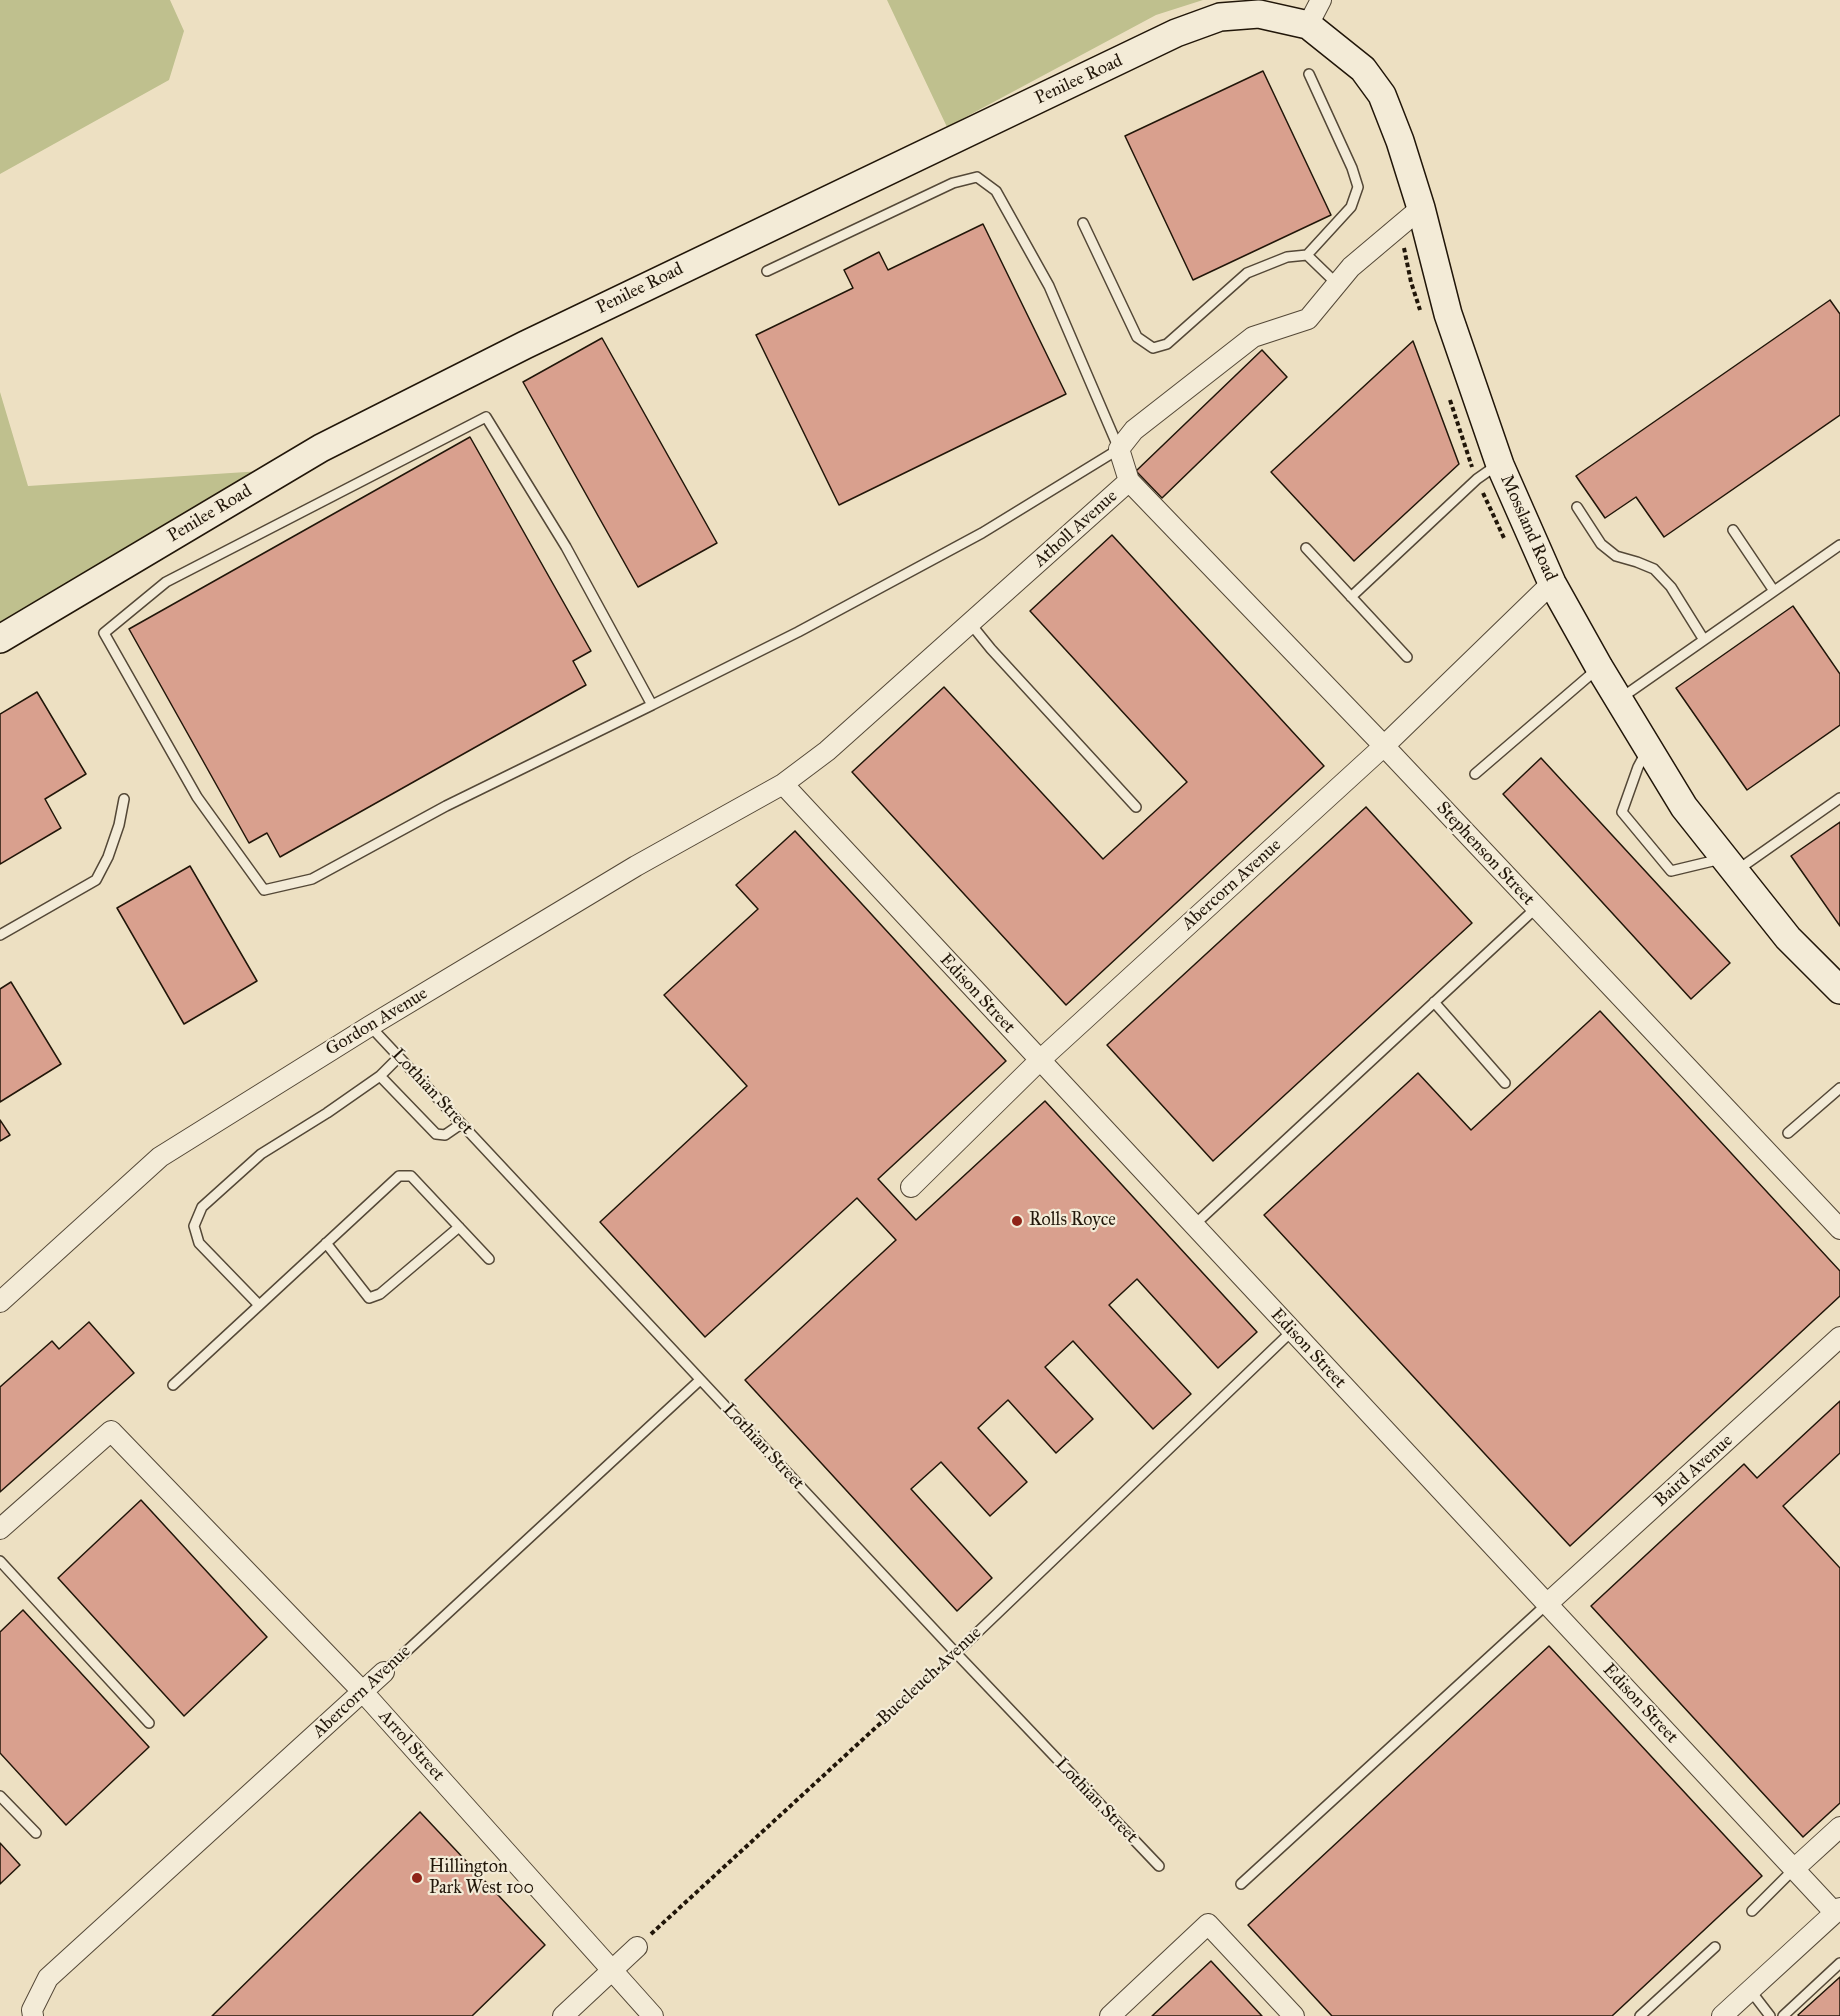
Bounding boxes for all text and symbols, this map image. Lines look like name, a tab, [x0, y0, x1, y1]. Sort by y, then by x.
street label: Penilee Road	[1032, 50, 1126, 110]
street label: Penilee Road	[593, 259, 687, 319]
street label: Mossland Road	[1495, 471, 1561, 585]
street label: Penilee Road	[164, 481, 256, 547]
street label: Atholl Avenue	[1030, 486, 1122, 572]
street label: Stephenson Street	[1431, 797, 1539, 911]
street label: Abercorn Avenue	[1178, 835, 1286, 935]
street label: Edison Street	[935, 950, 1019, 1038]
street label: Gordon Avenue	[322, 983, 432, 1061]
street label: Lothian Street	[387, 1044, 477, 1140]
place label: Rolls Royce	[1029, 1210, 1116, 1232]
marker: Rolls Royce	[1010, 1214, 1024, 1228]
street label: Edison Street	[1266, 1305, 1350, 1393]
street label: Lothian Street	[718, 1399, 808, 1495]
street label: Baird Avenue	[1650, 1430, 1738, 1512]
street label: Buccleuch Avenue	[874, 1622, 986, 1730]
street label: Abercorn Avenue	[308, 1641, 416, 1743]
street label: Edison Street	[1598, 1660, 1682, 1748]
street label: Arrol Street	[373, 1706, 449, 1786]
street label: Lothian Street	[1050, 1754, 1142, 1848]
place label: Hillington Park West 100	[429, 1857, 534, 1900]
marker: Hillington Park West 100	[410, 1871, 424, 1885]

